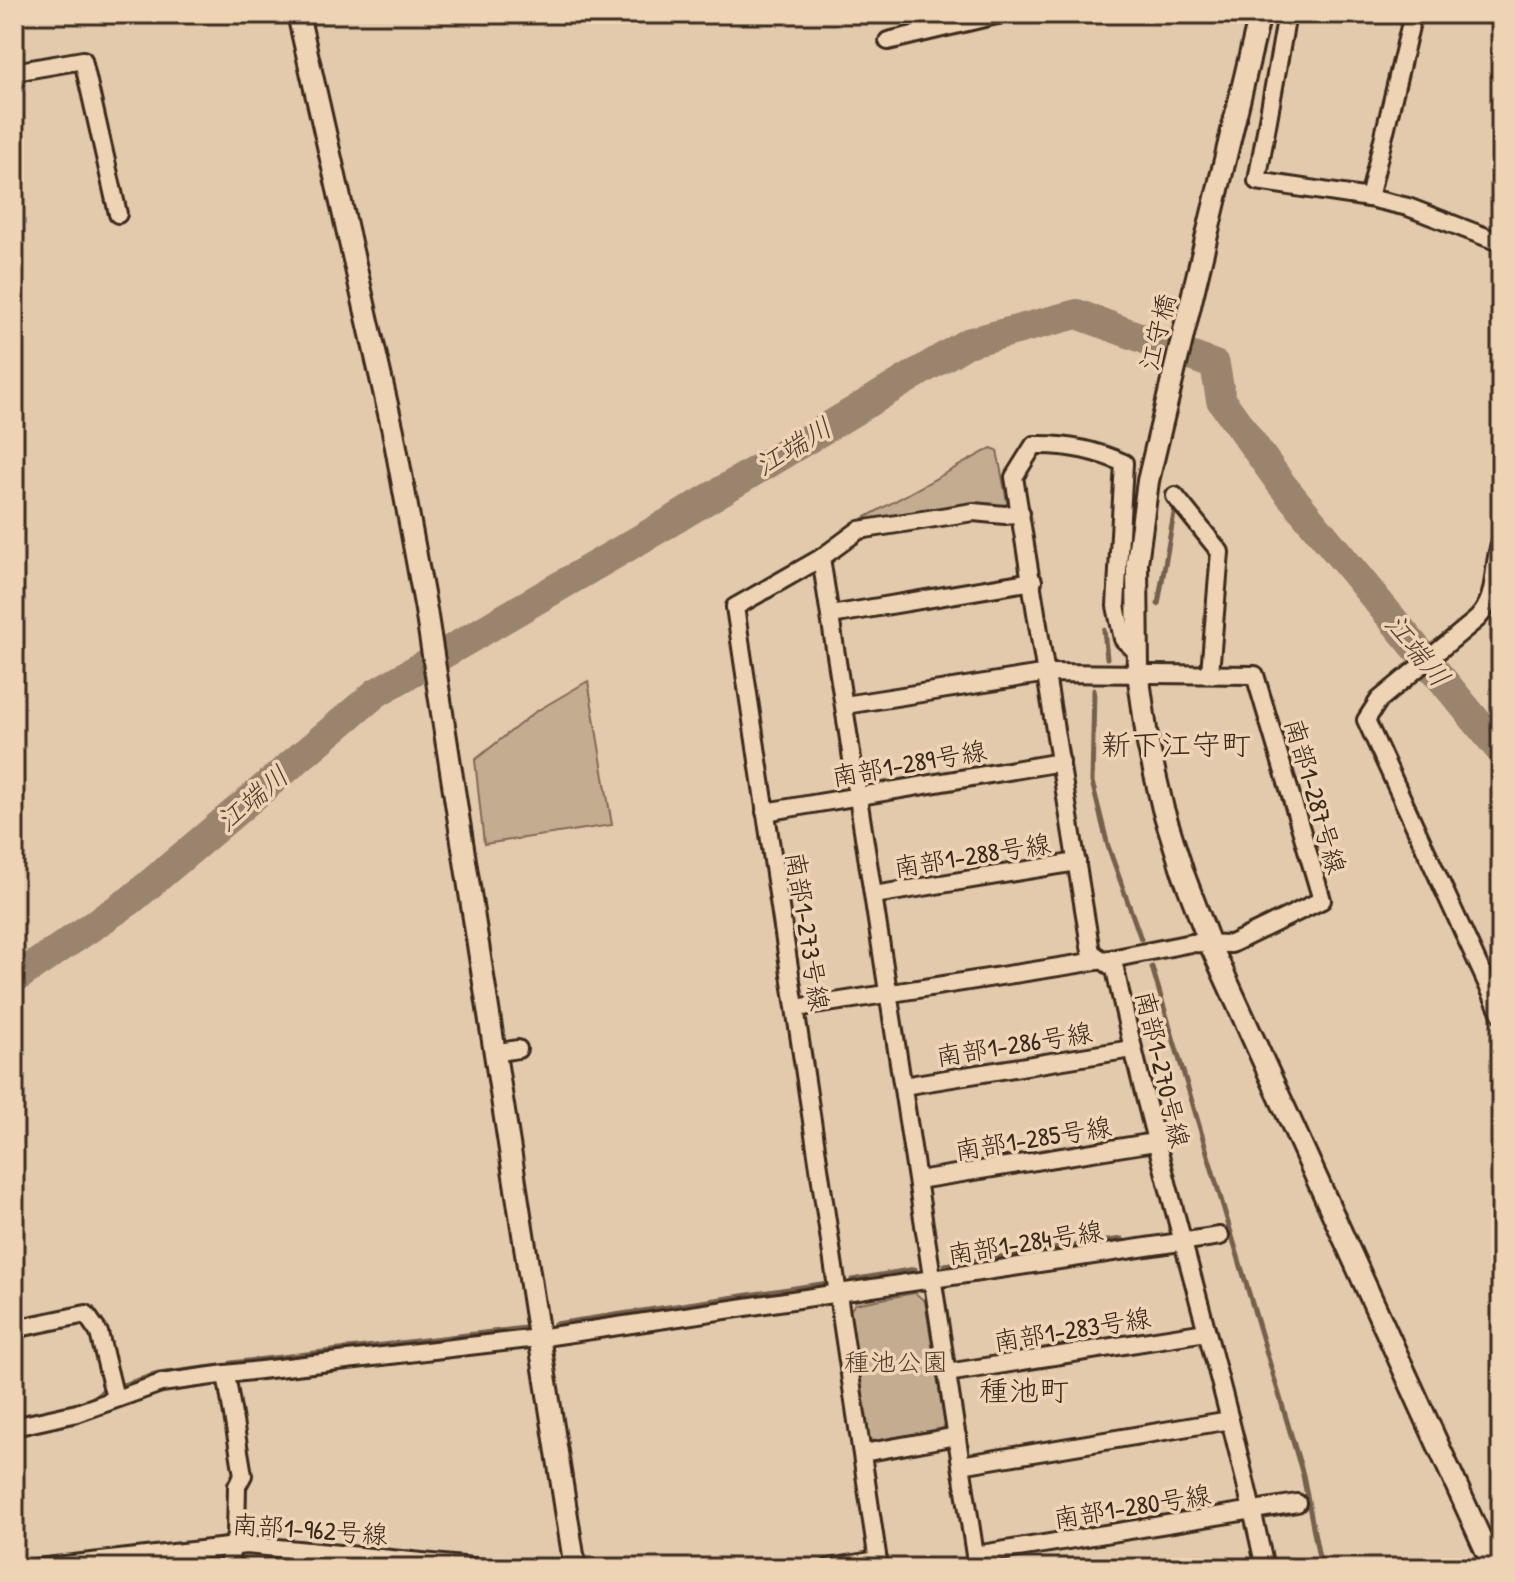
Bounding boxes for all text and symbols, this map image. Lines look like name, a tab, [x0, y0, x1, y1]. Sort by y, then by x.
street label: 江守橋	[1131, 290, 1183, 374]
water label: 江端川	[747, 408, 839, 484]
water label: 江端川	[1377, 605, 1459, 695]
street label: 南部1-287号線	[1277, 714, 1355, 878]
district label: 新下江守町	[1101, 724, 1251, 764]
street label: 南部1-289号線	[829, 732, 989, 794]
water label: 江端川	[208, 756, 296, 840]
street label: 南部1-288号線	[891, 825, 1053, 885]
street label: 南部1-273号線	[778, 849, 838, 1013]
street label: 南部1-270号線	[1128, 987, 1198, 1151]
street label: 南部1-286号線	[933, 1014, 1095, 1074]
street label: 南部1-285号線	[952, 1108, 1114, 1168]
street label: 南部1-284号線	[945, 1212, 1105, 1272]
street label: 南部1-283号線	[991, 1299, 1153, 1359]
park label: 種池公園	[844, 1344, 948, 1379]
district label: 種池町	[979, 1370, 1069, 1410]
street label: 南部1-280号線	[1051, 1476, 1213, 1536]
street label: 南部1-962号線	[231, 1506, 389, 1552]

